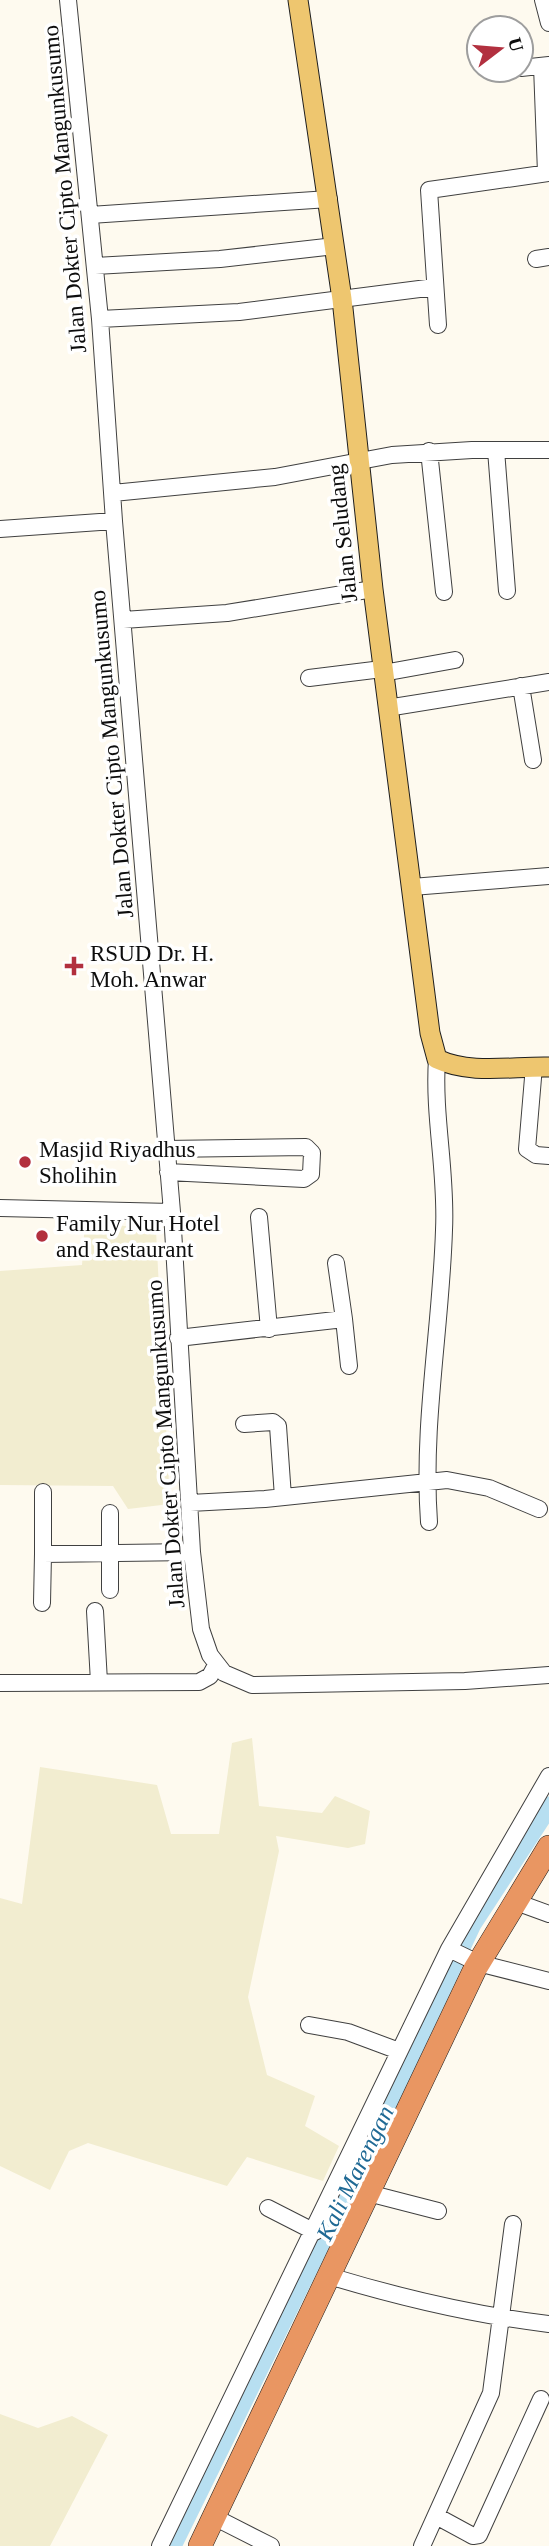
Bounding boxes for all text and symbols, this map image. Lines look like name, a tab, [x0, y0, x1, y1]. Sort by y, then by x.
north arrow	[465, 14, 535, 84]
street label: Jalan Dokter Cipto Mangunkusumo	[38, 24, 91, 354]
text: U	[504, 35, 528, 54]
street label: Jalan Seludang	[323, 462, 362, 603]
street label: Jalan Dokter Cipto Mangunkusumo	[85, 589, 138, 919]
place label: RSUD Dr. H. Moh. Anwar	[90, 941, 214, 992]
marker: RSUD Dr. H. Moh. Anwar	[64, 956, 84, 976]
place label: Masjid Riyadhus Sholihin	[39, 1137, 196, 1188]
marker: Masjid Riyadhus Sholihin	[17, 1154, 33, 1170]
place label: Family Nur Hotel and Restaurant	[56, 1211, 220, 1262]
marker: Family Nur Hotel and Restaurant	[34, 1228, 50, 1244]
street label: Jalan Dokter Cipto Mangunkusumo	[142, 1279, 189, 1609]
water label: Kali Marengan	[311, 2101, 399, 2245]

